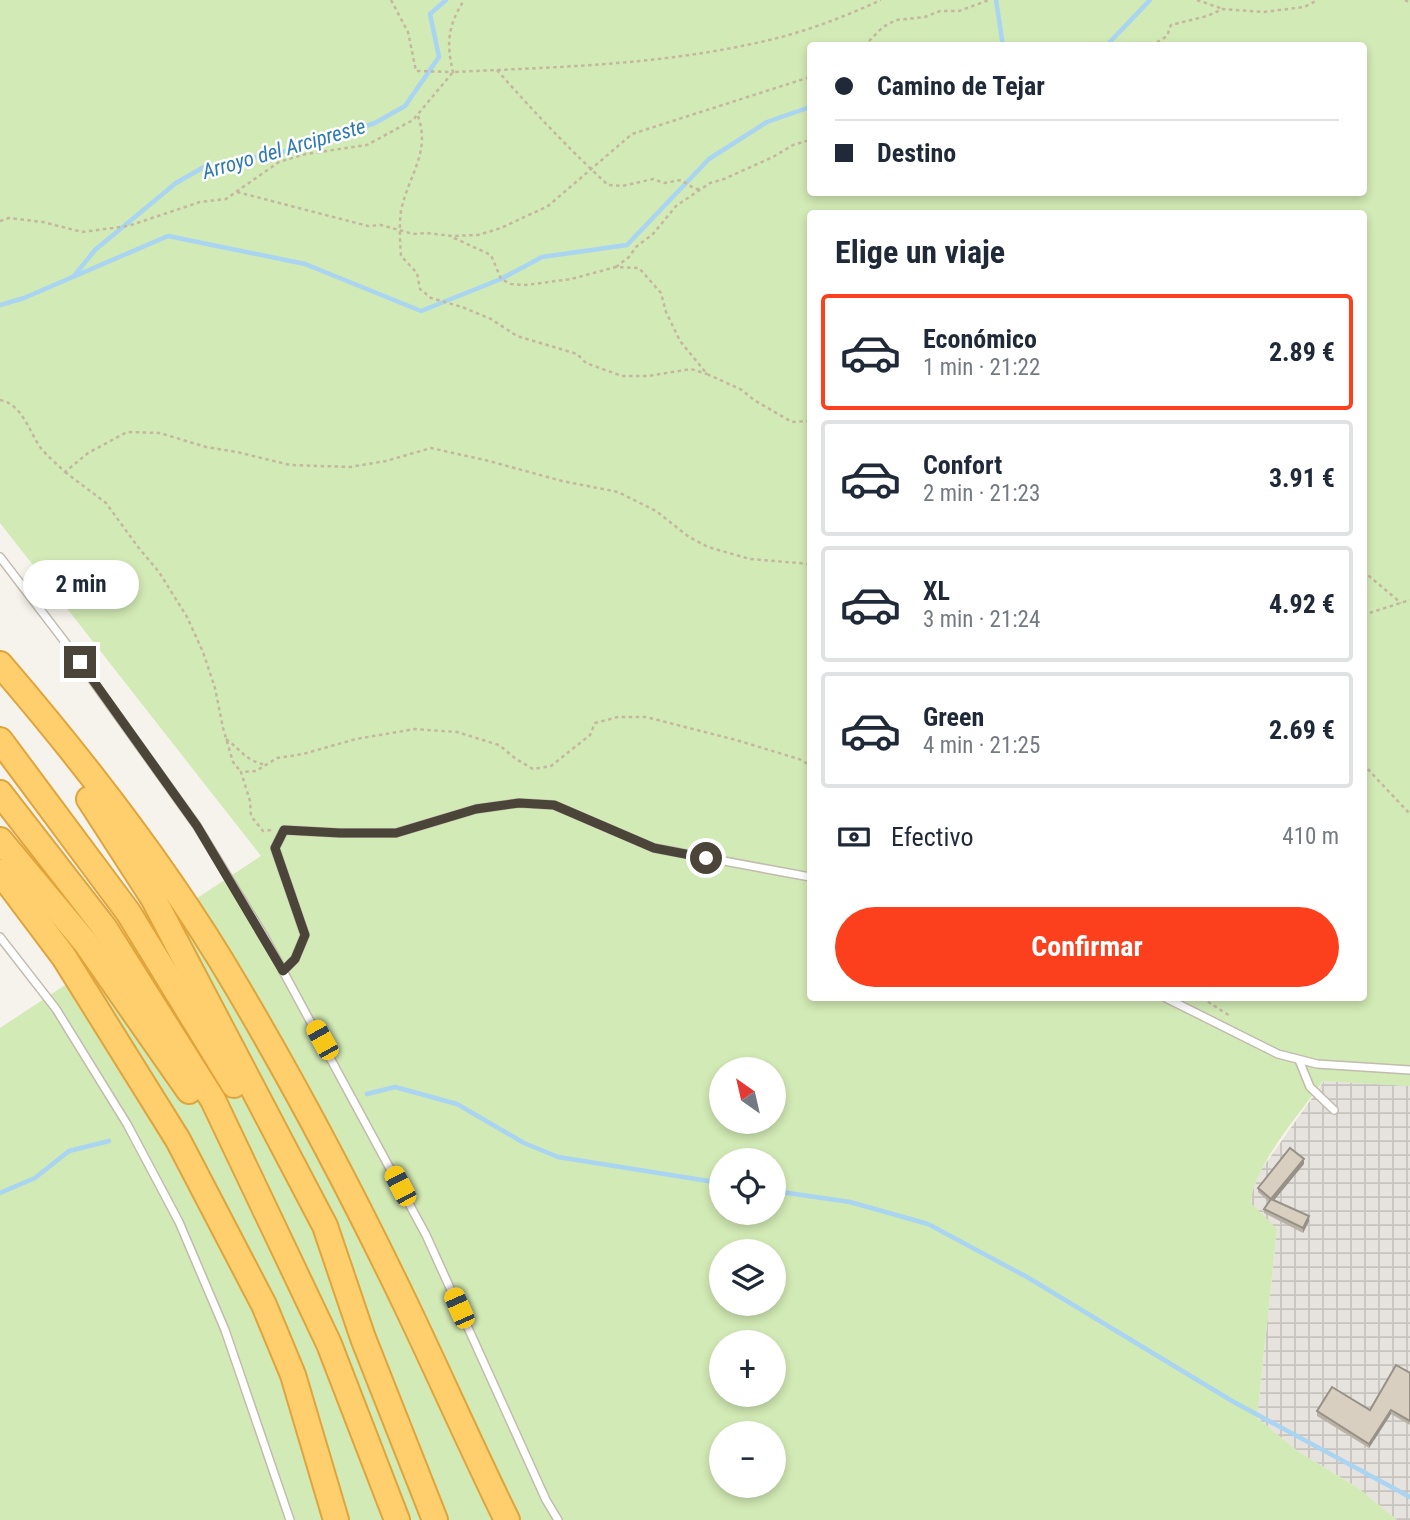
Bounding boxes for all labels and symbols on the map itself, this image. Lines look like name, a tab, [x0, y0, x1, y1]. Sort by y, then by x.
water label: Arroyo del Arcipreste	[199, 114, 368, 184]
callout: 2 min	[22, 560, 138, 610]
route end	[64, 646, 96, 678]
route start	[690, 842, 722, 874]
car	[303, 1017, 342, 1063]
north arrow	[709, 1057, 786, 1134]
car	[381, 1163, 420, 1209]
car	[441, 1285, 478, 1331]

